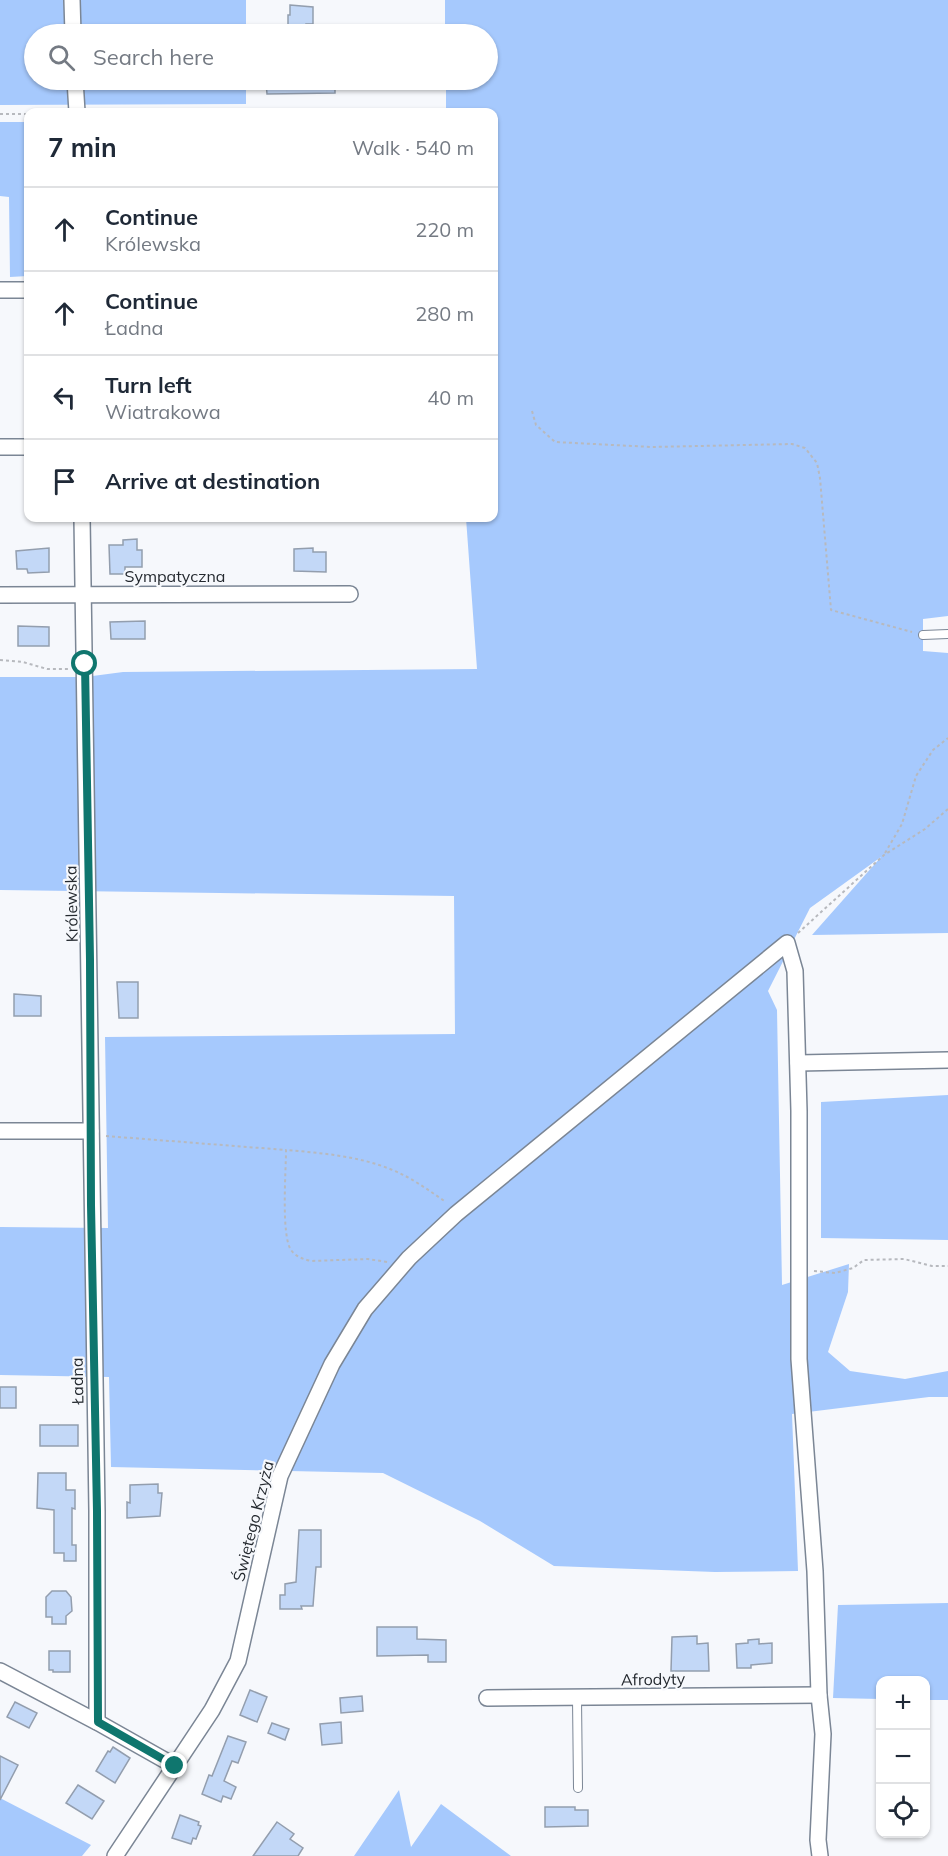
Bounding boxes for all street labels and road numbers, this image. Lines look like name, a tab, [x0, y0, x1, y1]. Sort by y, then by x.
street label: Sympatyczna	[125, 566, 225, 586]
street label: Królewska	[60, 865, 82, 943]
street label: Ładna	[67, 1357, 87, 1406]
street label: Świętego Krzyża	[228, 1458, 278, 1584]
street label: Afrodyty	[621, 1668, 686, 1690]

